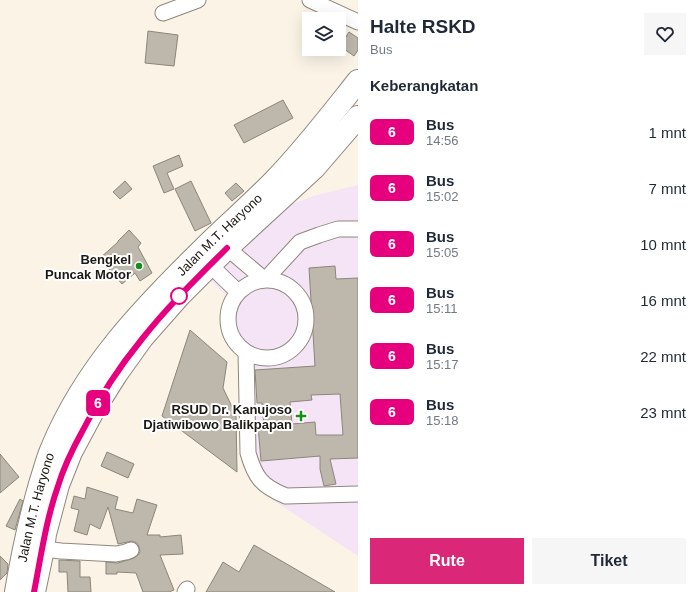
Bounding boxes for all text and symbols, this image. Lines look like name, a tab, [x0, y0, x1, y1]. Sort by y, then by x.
map controls	[302, 12, 346, 56]
button: layers	[302, 12, 346, 56]
button: heart	[644, 13, 686, 55]
text: Halte RSKD	[370, 16, 476, 37]
text: Bus	[370, 42, 392, 57]
text: Keberangkatan	[370, 77, 478, 94]
text: Bus	[426, 116, 454, 133]
text: 6	[388, 124, 396, 140]
text: 1 mnt	[648, 124, 686, 141]
text: 14:56	[426, 133, 459, 148]
text: Bus	[426, 172, 454, 189]
text: 6	[388, 180, 396, 196]
text: 7 mnt	[648, 180, 686, 197]
text: 15:02	[426, 189, 459, 204]
street label: Jalan M.T. Haryono	[173, 190, 265, 279]
text: Bus	[426, 228, 454, 245]
text: 6	[388, 236, 396, 252]
text: 10 mnt	[640, 236, 686, 253]
text: 15:05	[426, 245, 459, 260]
place label: Bengkel Puncak Motor	[45, 252, 131, 282]
marker: Bengkel Puncak Motor	[134, 261, 144, 271]
text: Bus	[426, 284, 454, 301]
unlabelled marker	[170, 287, 188, 305]
text: 6	[388, 292, 396, 308]
text: 16 mnt	[640, 292, 686, 309]
text: 15:11	[426, 301, 458, 316]
text: Bus	[426, 340, 454, 357]
text: 6	[388, 348, 396, 364]
text: 22 mnt	[640, 348, 686, 365]
text: 15:17	[426, 357, 459, 372]
line badge: 6	[85, 390, 111, 416]
text: 6	[94, 395, 102, 411]
text: Bus	[426, 396, 454, 413]
place label: RSUD Dr. Kanujoso Djatiwibowo Balikpapan	[143, 402, 292, 432]
text: 6	[388, 404, 396, 420]
text: 23 mnt	[640, 404, 686, 421]
marker: RSUD Dr. Kanujoso Djatiwibowo Balikpapan	[295, 410, 307, 422]
text: 15:18	[426, 413, 459, 428]
street label: Jalan M.T. Haryono	[14, 450, 57, 563]
button: Rute	[370, 538, 524, 584]
button: Tiket	[532, 538, 686, 584]

